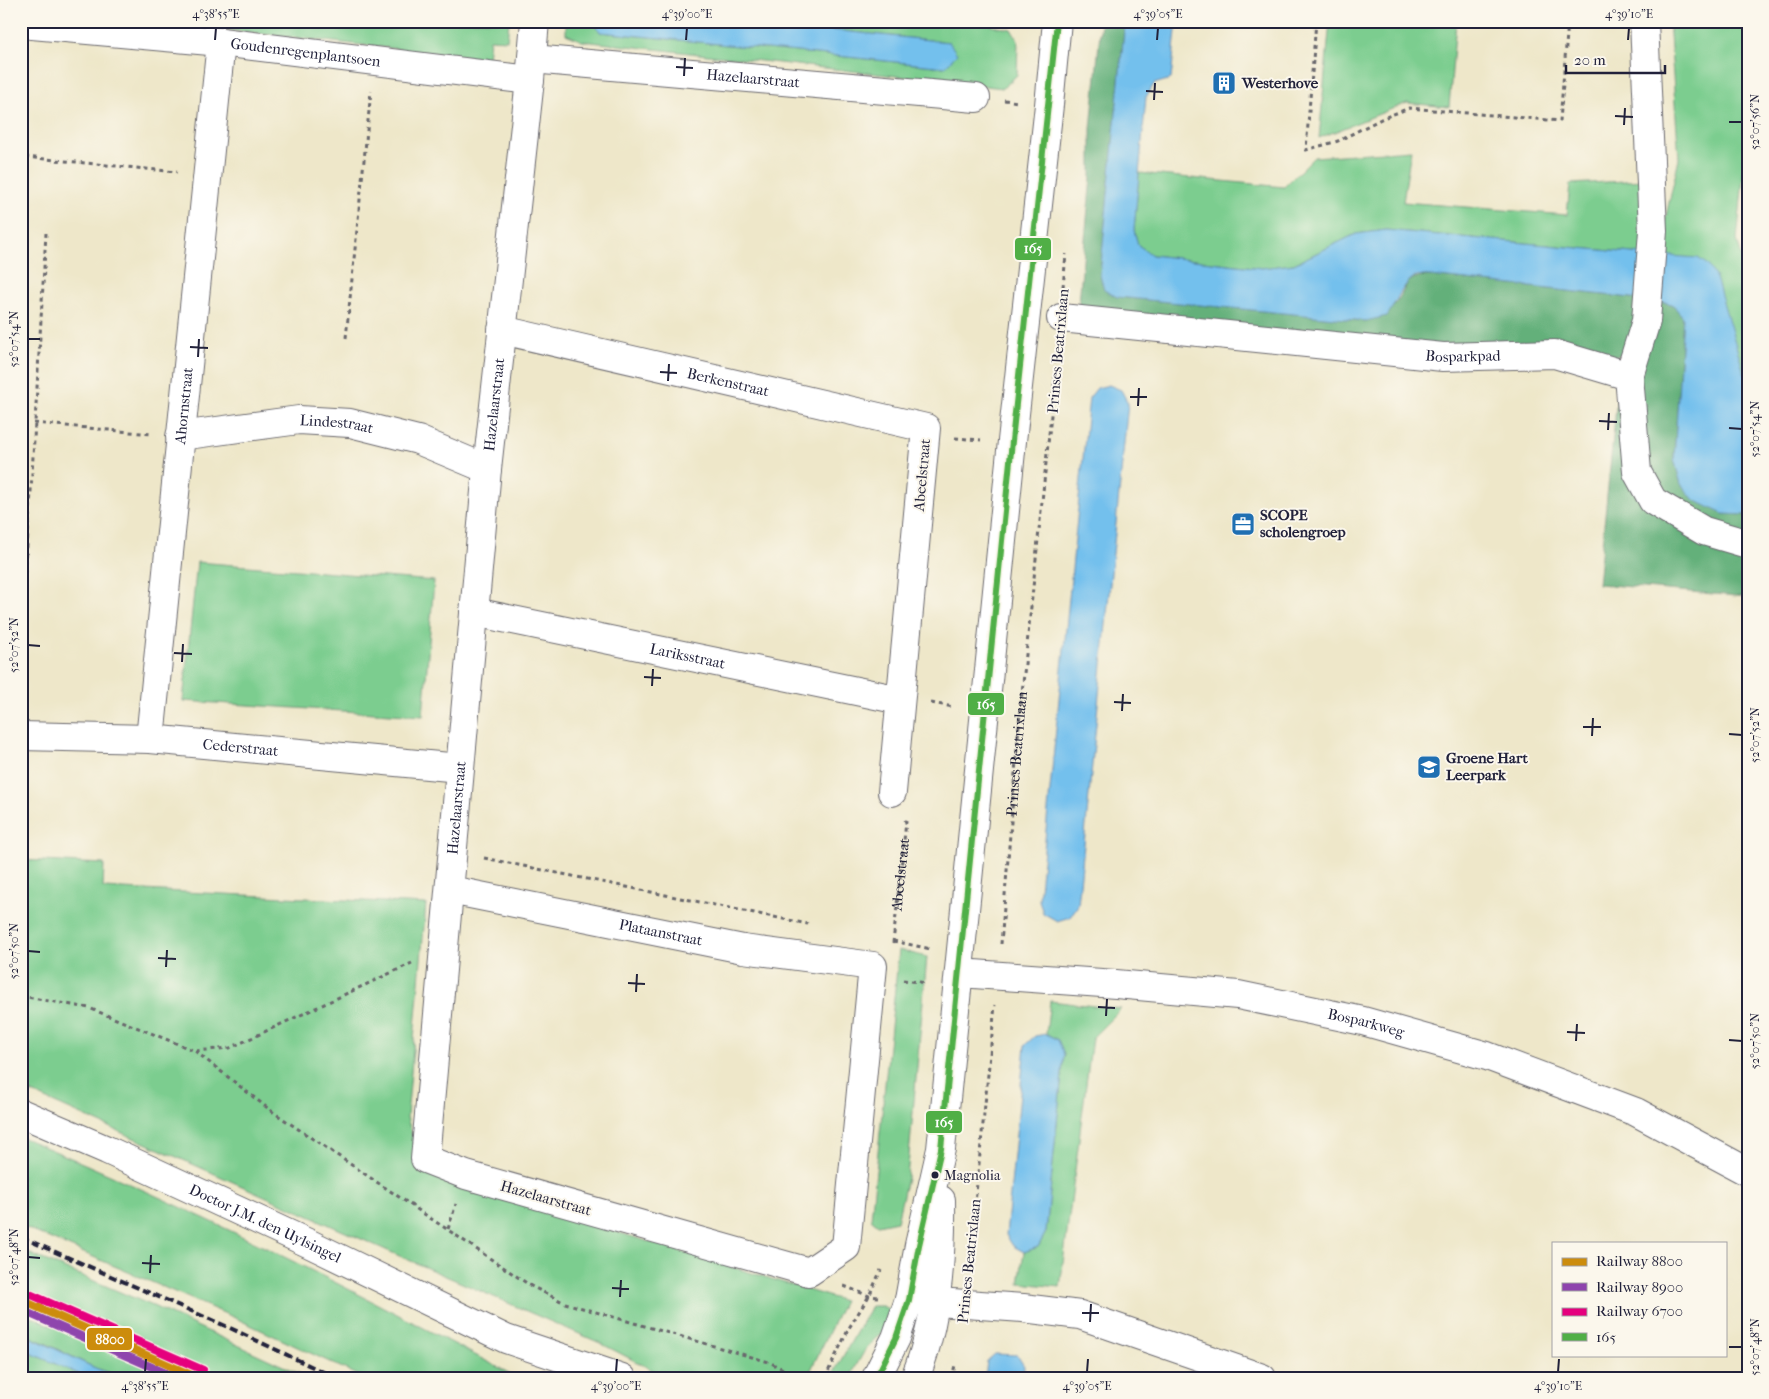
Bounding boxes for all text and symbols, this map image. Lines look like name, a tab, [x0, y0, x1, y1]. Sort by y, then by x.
text: 4°38'55"E	[192, 7, 240, 21]
text: 4°39'00"E	[662, 7, 712, 21]
text: 4°39'05"E	[1133, 7, 1183, 21]
text: 4°39'10"E	[1605, 7, 1653, 21]
street label: Goudenregenplantsoen	[229, 34, 382, 71]
scale bar	[1566, 42, 1665, 74]
text: 20 m	[1574, 51, 1606, 69]
street label: Hazelaarstraat	[706, 65, 801, 92]
building icon: Westerhove	[1211, 70, 1237, 96]
place label: Westerhove	[1241, 74, 1319, 92]
text: 52°07'56"N	[1748, 94, 1762, 150]
line badge: 165	[1014, 237, 1052, 261]
text: 165	[1024, 240, 1042, 257]
street label: Prinses Beatrixlaan	[1044, 288, 1072, 414]
text: 52°07'54"N	[7, 311, 21, 367]
street label: Bosparkpad	[1425, 346, 1502, 366]
street label: Hazelaarstraat	[480, 356, 508, 452]
street label: Berkenstraat	[685, 364, 771, 401]
street label: Ahornstraat	[171, 366, 197, 446]
text: 52°07'54"N	[1748, 401, 1762, 457]
street label: Lindestraat	[299, 411, 376, 438]
street label: Abeelstraat	[910, 437, 934, 513]
place label: SCOPE scholengroep	[1260, 506, 1346, 541]
office icon: SCOPE scholengroep	[1230, 511, 1256, 537]
text: 52°07'52"N	[7, 617, 21, 673]
street label: Lariksstraat	[648, 640, 727, 673]
street label: Prinses Beatrixlaan	[1003, 690, 1031, 817]
line badge: 165	[967, 692, 1005, 716]
text: 165	[977, 696, 995, 713]
text: 52°07'52"N	[1748, 707, 1762, 763]
street label: Cederstraat	[202, 735, 280, 760]
place label: Groene Hart Leerpark	[1446, 749, 1528, 784]
school or university icon: Groene Hart Leerpark	[1416, 754, 1442, 780]
street label: Hazelaarstraat	[443, 760, 470, 855]
street label: Abeelstraat	[887, 836, 913, 913]
street label: Plataanstraat	[618, 915, 705, 950]
text: 52°07'50"N	[7, 923, 21, 979]
street label: Bosparkweg	[1326, 1005, 1407, 1042]
text: 52°07'50"N	[1748, 1013, 1762, 1069]
line badge: 165	[925, 1110, 963, 1134]
text: 165	[935, 1114, 953, 1131]
place label: Magnolia	[944, 1167, 1001, 1184]
marker: Magnolia	[930, 1170, 940, 1180]
street label: Hazelaarstraat	[498, 1176, 594, 1220]
street label: Doctor J.M. den Uylsingel	[186, 1180, 344, 1267]
street label: Prinses Beatrixlaan	[954, 1198, 985, 1324]
text: 52°07'48"N	[7, 1228, 21, 1286]
legend	[1552, 1242, 1726, 1356]
text: Railway 8800	[1596, 1252, 1683, 1270]
text: Railway 8900	[1596, 1278, 1683, 1296]
text: Railway 6700	[1596, 1302, 1683, 1320]
text: 52°07'48"N	[1748, 1318, 1762, 1376]
line badge: 8800	[86, 1327, 133, 1351]
text: 165	[1596, 1328, 1616, 1346]
text: 8800	[95, 1331, 125, 1348]
text: 4°38'55"E	[121, 1379, 169, 1393]
text: 4°39'00"E	[591, 1379, 641, 1393]
text: 4°39'05"E	[1062, 1379, 1112, 1393]
text: 4°39'10"E	[1534, 1379, 1582, 1393]

